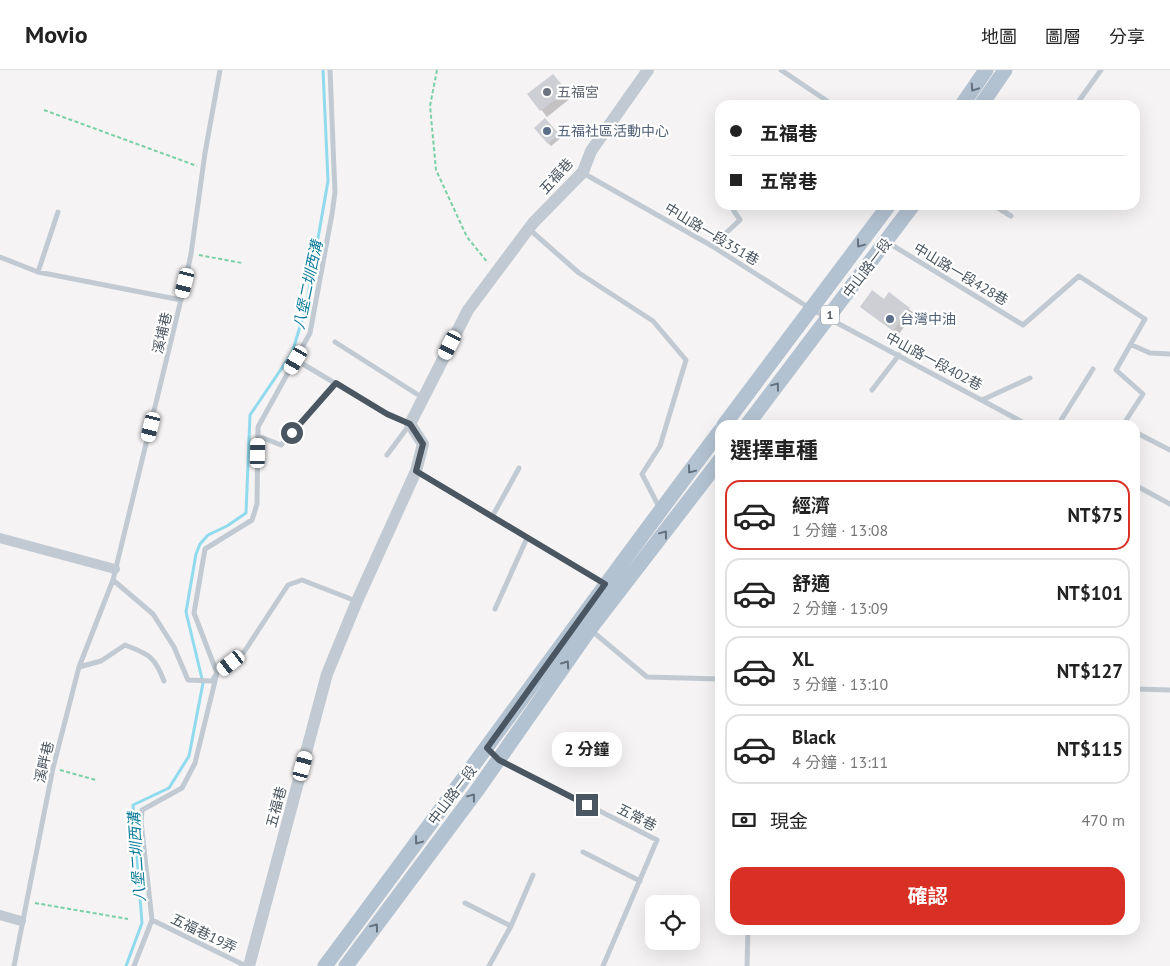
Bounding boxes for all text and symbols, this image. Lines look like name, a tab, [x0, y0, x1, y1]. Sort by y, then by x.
text: Movio	[25, 19, 88, 50]
text: 地圖	[981, 25, 1017, 48]
text: 圖層	[1045, 25, 1081, 48]
text: 分享	[1109, 25, 1145, 48]
one-way arrow	[971, 82, 980, 91]
place label: 五福宮	[557, 83, 599, 101]
marker: 五福宮	[541, 86, 553, 98]
text: 五福巷	[760, 121, 817, 145]
place label: 五福社區活動中心	[557, 122, 669, 140]
marker: 五福社區活動中心	[541, 125, 553, 137]
street label: 五福巷	[535, 154, 577, 198]
text: 五常巷	[760, 169, 817, 193]
street label: 中山路一段351巷	[662, 199, 762, 269]
street label: 中山路一段	[839, 235, 895, 301]
water label: 八堡二圳西溝	[289, 237, 327, 331]
one-way arrow	[857, 238, 866, 248]
street label: 中山路一段428巷	[911, 239, 1011, 309]
car	[174, 267, 195, 299]
road number: 1	[821, 306, 839, 324]
place label: 台灣中油	[900, 310, 956, 328]
street label: 溪埔巷	[149, 311, 175, 355]
marker: 台灣中油	[884, 313, 896, 325]
car	[436, 328, 463, 362]
street label: 中山路一段402巷	[883, 328, 985, 394]
car	[282, 343, 309, 377]
one-way arrow	[771, 383, 779, 392]
car	[140, 411, 161, 443]
route start	[281, 422, 303, 444]
text: 選擇車種	[730, 436, 818, 464]
car	[250, 438, 265, 468]
one-way arrow	[688, 464, 696, 473]
icon: car	[732, 493, 777, 538]
text: 經濟	[792, 493, 830, 517]
text: NT$75	[1067, 503, 1123, 527]
text: 1 分鐘 · 13:08	[792, 520, 888, 540]
one-way arrow	[658, 531, 666, 540]
icon: car	[732, 571, 777, 616]
text: 舒適	[792, 571, 830, 595]
text: NT$101	[1057, 581, 1123, 605]
text: 2 分鐘 · 13:09	[792, 598, 888, 618]
text: XL	[792, 647, 814, 671]
car	[214, 648, 247, 678]
icon: car	[732, 649, 777, 694]
text: NT$127	[1057, 659, 1123, 683]
one-way arrow	[560, 660, 569, 670]
text: 3 分鐘 · 13:10	[792, 674, 888, 694]
text: Black	[792, 725, 836, 749]
icon: car	[732, 727, 777, 772]
callout: 2 分鐘	[552, 732, 622, 768]
text: NT$115	[1057, 737, 1123, 761]
text: 2 分鐘	[564, 739, 610, 759]
street label: 溪畔巷	[31, 740, 57, 784]
car	[291, 750, 314, 782]
text: 4 分鐘 · 13:11	[792, 752, 888, 772]
street label: 中山路一段	[424, 762, 480, 828]
street label: 五福巷	[262, 784, 290, 830]
one-way arrow	[467, 794, 475, 803]
route end	[576, 794, 598, 816]
street label: 五常巷	[614, 799, 660, 835]
icon: cash	[730, 806, 758, 834]
water label: 八堡二圳西溝	[124, 809, 149, 903]
text: 現金	[770, 809, 808, 833]
text: 470 m	[1082, 810, 1125, 830]
one-way arrow	[416, 835, 424, 844]
button: 確認	[730, 867, 1125, 925]
map controls	[645, 895, 700, 950]
button: locate	[645, 895, 700, 950]
street label: 五福巷19弄	[168, 909, 240, 957]
one-way arrow	[370, 924, 378, 933]

